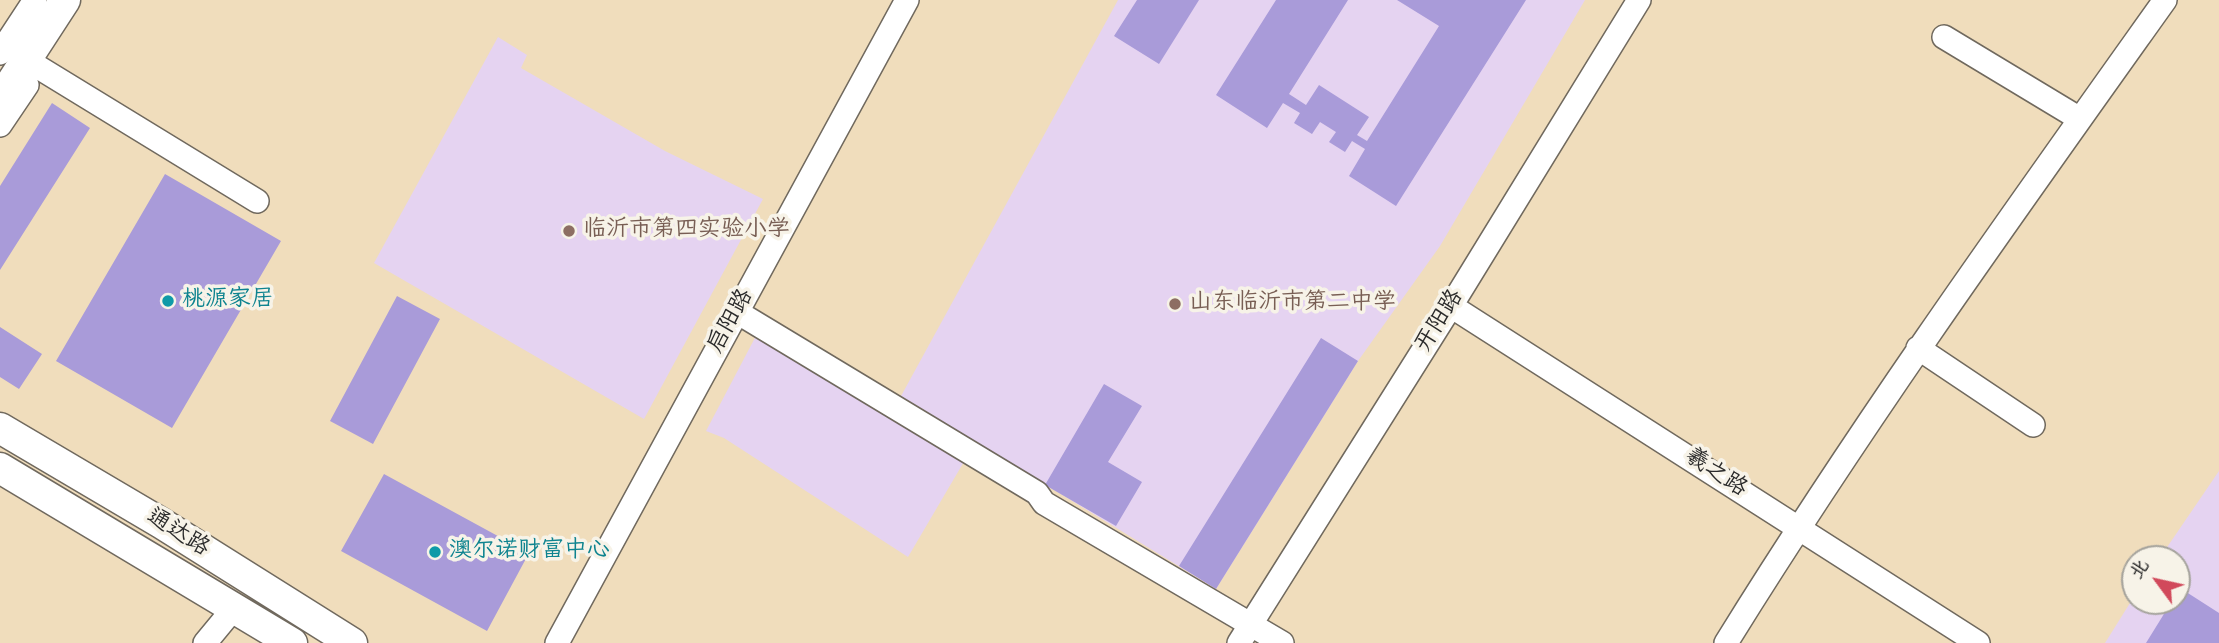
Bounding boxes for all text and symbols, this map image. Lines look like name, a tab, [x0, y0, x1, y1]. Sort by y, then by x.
place label: 临沂市第四实验小学	[583, 217, 790, 245]
marker: 临沂市第四实验小学	[561, 223, 577, 239]
street label: 启阳路	[703, 285, 761, 359]
street label: 开阳路	[1411, 285, 1471, 359]
place label: 桃源家居	[182, 287, 274, 315]
place label: 山东临沂市第二中学	[1189, 290, 1396, 318]
marker: 桃源家居	[160, 293, 176, 309]
marker: 山东临沂市第二中学	[1167, 296, 1183, 312]
street label: 羲之路	[1679, 444, 1751, 504]
street label: 通达路	[140, 504, 214, 564]
place label: 澳尔诺财富中心	[449, 538, 610, 566]
marker: 澳尔诺财富中心	[427, 544, 443, 560]
north arrow	[2121, 545, 2191, 615]
text: 北	[2122, 554, 2158, 586]

